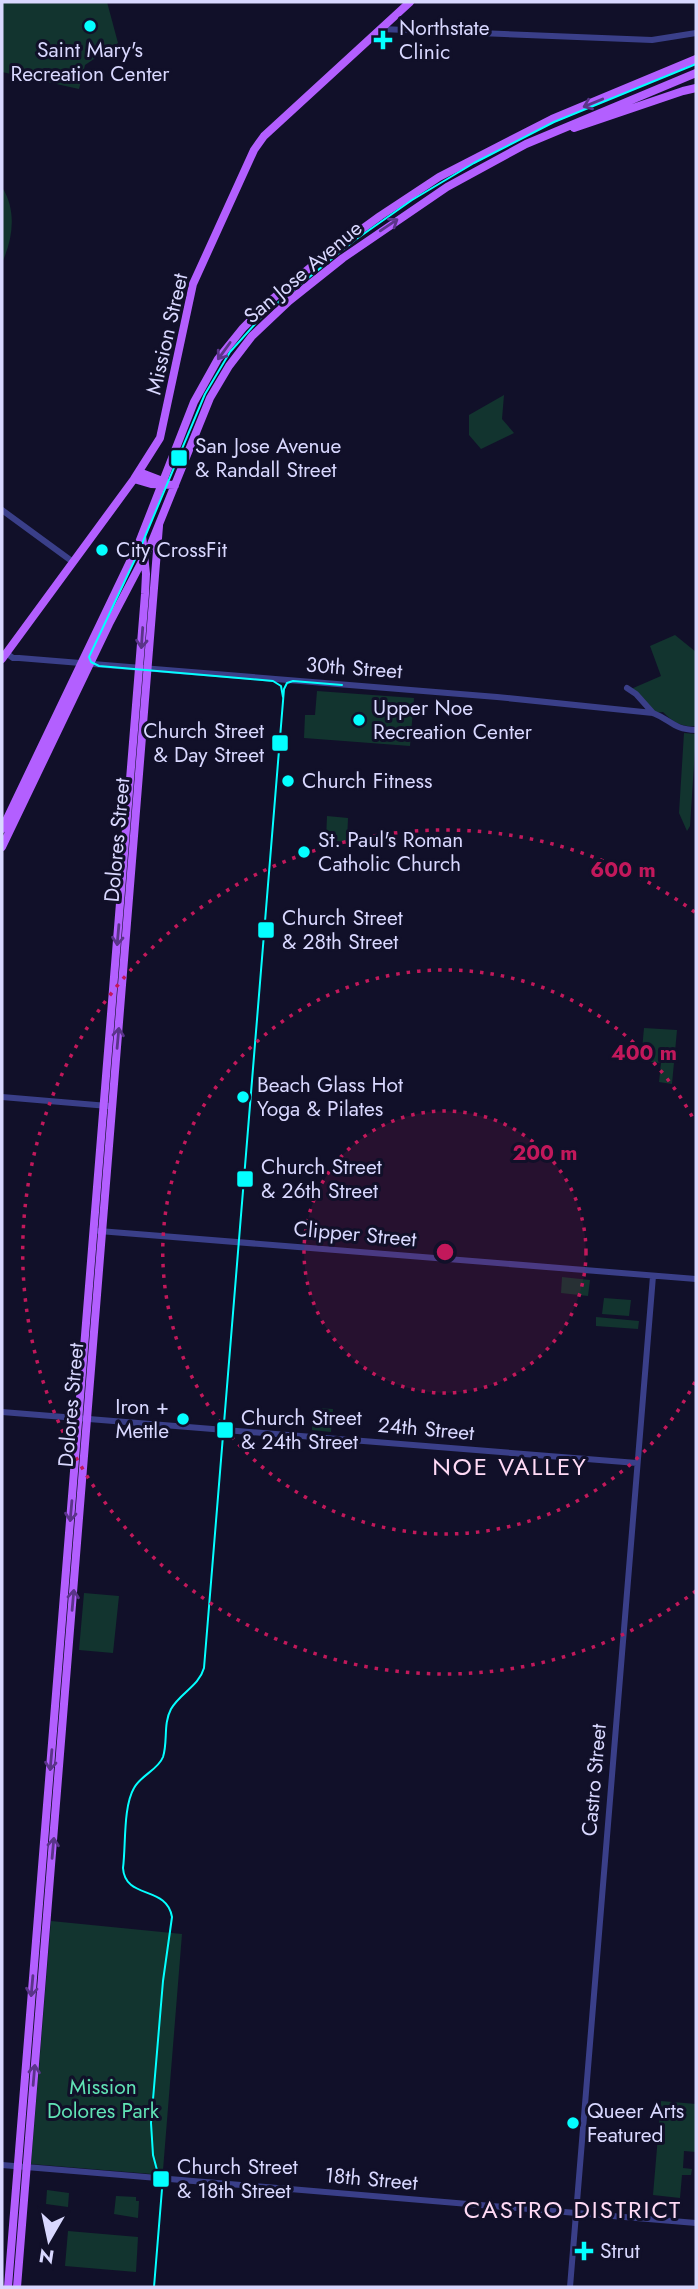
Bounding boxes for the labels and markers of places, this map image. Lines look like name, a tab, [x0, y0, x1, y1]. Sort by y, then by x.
place label: Northstate Clinic	[399, 13, 490, 67]
marker: Saint Mary's Recreation Center	[82, 18, 98, 34]
marker: Northstate Clinic	[373, 30, 393, 50]
place label: Saint Mary's Recreation Center	[11, 35, 170, 89]
place label: San Jose Avenue & Randall Street	[195, 431, 342, 485]
marker: San Jose Avenue & Randall Street	[169, 448, 189, 468]
place label: City CrossFit	[116, 535, 227, 565]
marker: City CrossFit	[94, 542, 110, 558]
place label: Upper Noe Recreation Center	[373, 693, 533, 747]
marker: Upper Noe Recreation Center	[351, 712, 367, 728]
place label: Church Street & Day Street	[143, 716, 264, 770]
marker: Church Street & Day Street	[270, 733, 290, 753]
place label: Church Fitness	[302, 766, 432, 796]
marker: Church Fitness	[280, 773, 296, 789]
place label: St. Paul's Roman Catholic Church	[318, 825, 463, 879]
marker: St. Paul's Roman Catholic Church	[296, 844, 312, 860]
place label: Church Street & 28th Street	[282, 903, 403, 957]
marker: Church Street & 28th Street	[256, 920, 276, 940]
place label: Beach Glass Hot Yoga & Pilates	[257, 1070, 403, 1124]
marker: Beach Glass Hot Yoga & Pilates	[235, 1089, 251, 1105]
place label: Church Street & 26th Street	[261, 1152, 382, 1206]
marker: Church Street & 26th Street	[235, 1169, 255, 1189]
centre of rings	[433, 1240, 457, 1264]
place label: Iron + Mettle	[115, 1392, 169, 1446]
place label: Church Street & 24th Street	[241, 1403, 362, 1457]
marker: Iron + Mettle	[175, 1411, 191, 1427]
marker: Church Street & 24th Street	[215, 1420, 235, 1440]
place label: Queer Arts Featured	[587, 2096, 684, 2150]
marker: Queer Arts Featured	[565, 2115, 581, 2131]
place label: Church Street & 18th Street	[177, 2152, 298, 2206]
marker: Church Street & 18th Street	[151, 2169, 171, 2189]
place label: Strut	[600, 2236, 640, 2266]
marker: Strut	[574, 2241, 594, 2261]

